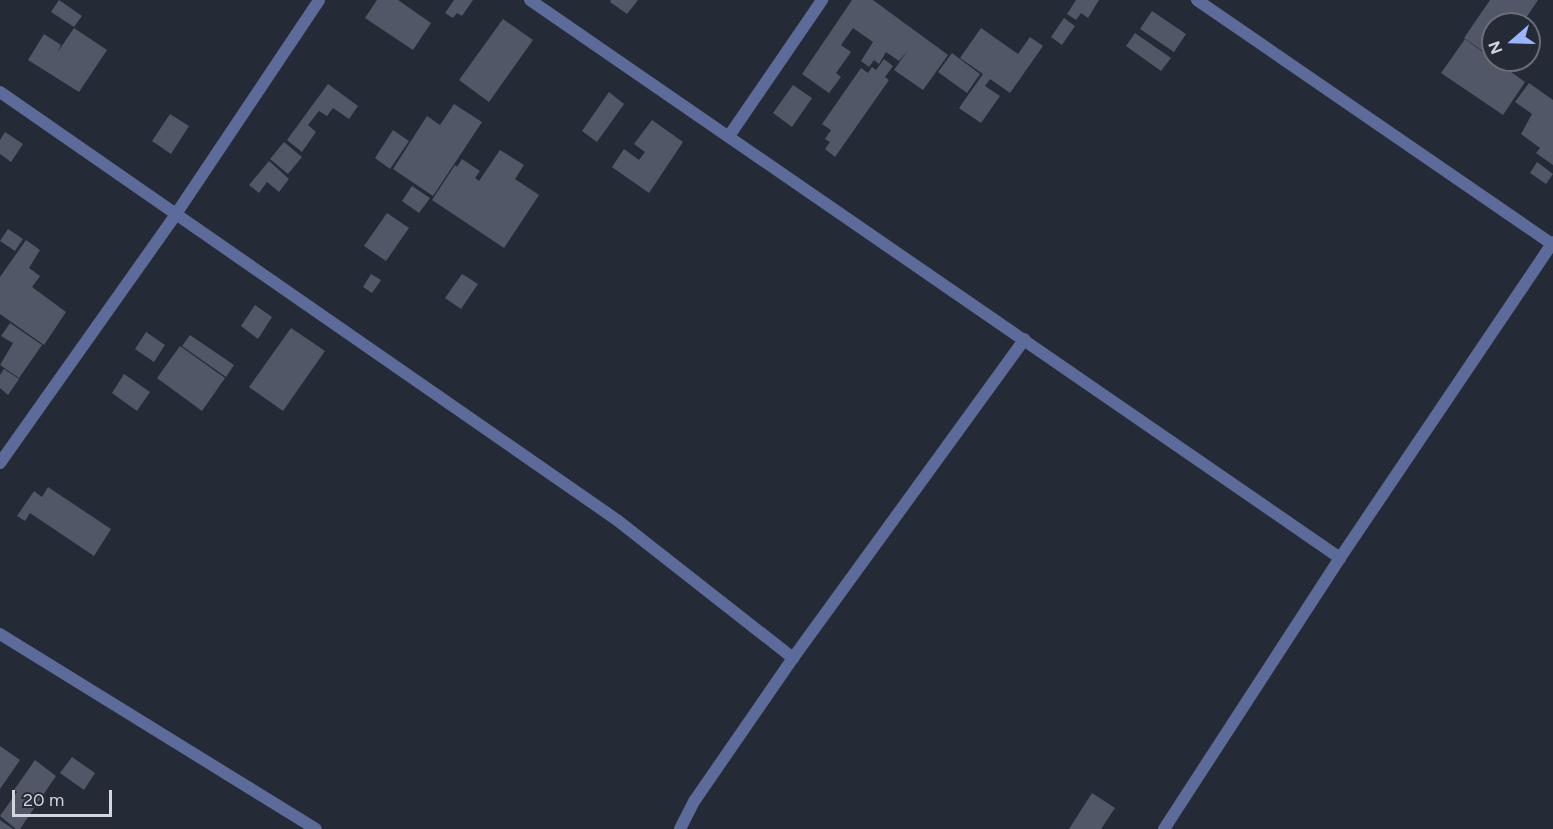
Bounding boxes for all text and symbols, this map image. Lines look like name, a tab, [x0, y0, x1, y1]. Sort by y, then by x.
north arrow	[1481, 12, 1541, 72]
text: N	[1484, 39, 1507, 57]
scale bar	[15, 778, 116, 816]
text: 20 m	[23, 789, 64, 811]

